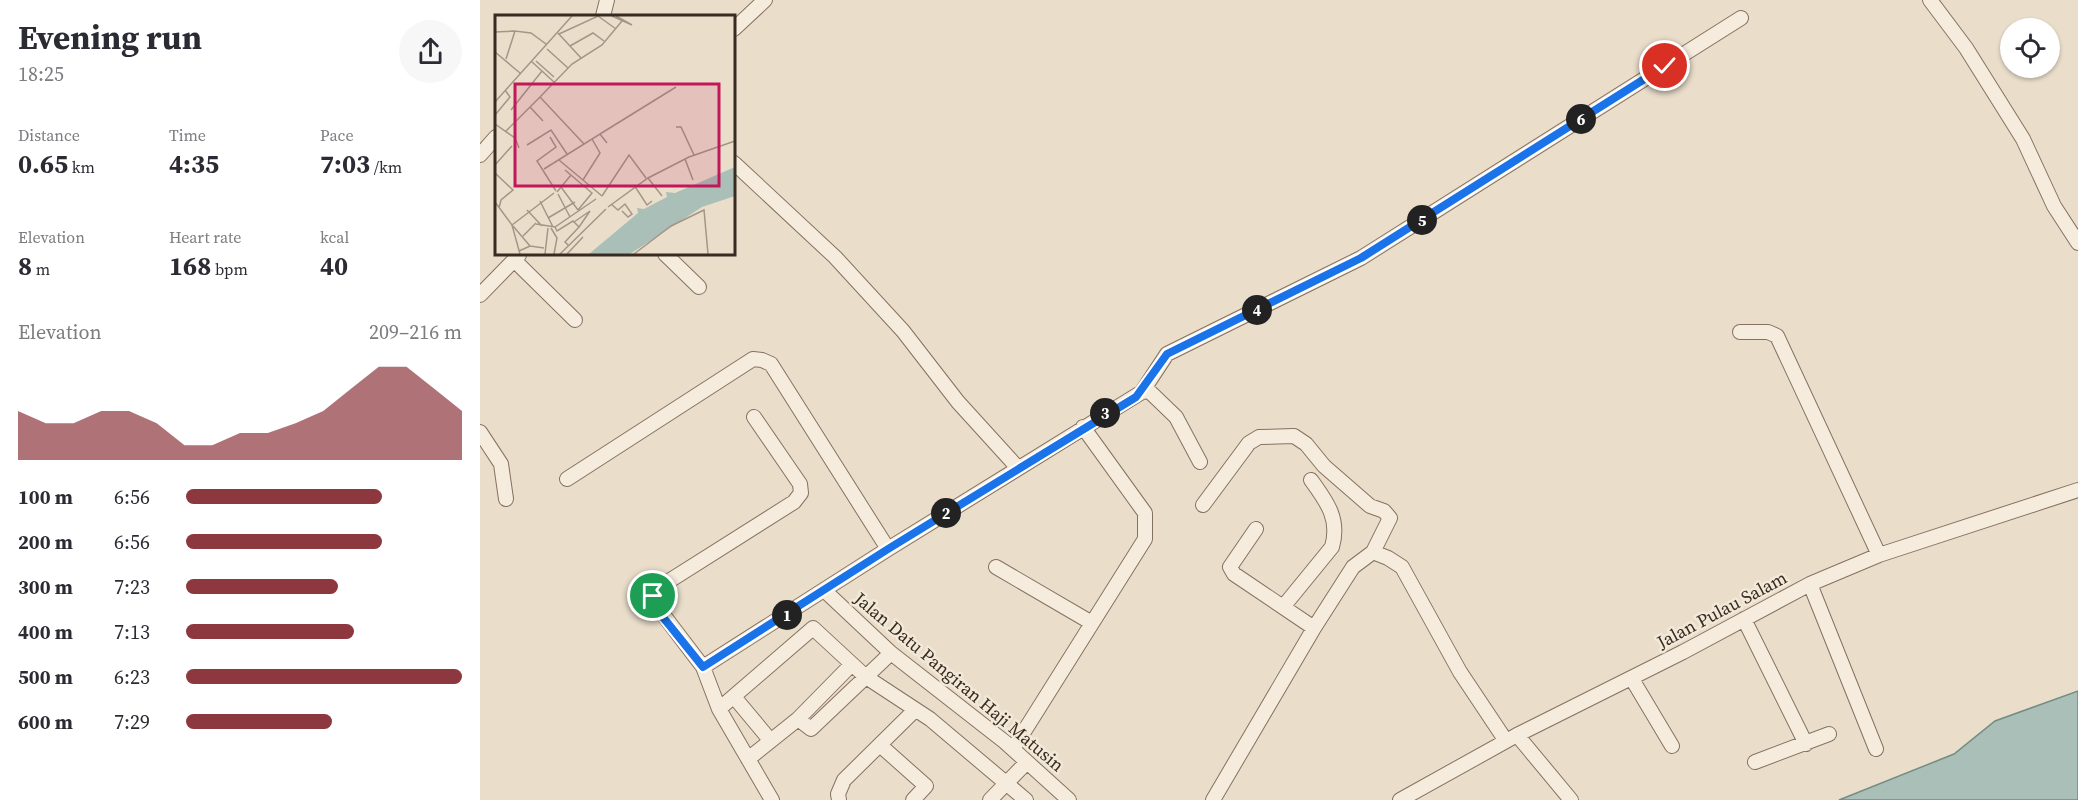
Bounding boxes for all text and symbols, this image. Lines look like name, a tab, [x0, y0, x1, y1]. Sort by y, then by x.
text: Evening run	[18, 15, 202, 60]
inset map	[495, 15, 735, 255]
map controls	[2000, 18, 2060, 78]
button: locate	[2000, 18, 2060, 78]
button: share	[399, 20, 462, 83]
pin	[1639, 40, 1690, 91]
icon: check	[1648, 49, 1681, 82]
text: 18:25	[18, 60, 64, 88]
pin: 6	[1566, 104, 1596, 134]
text: 6	[1577, 108, 1585, 130]
text: Distance	[18, 124, 80, 146]
text: Time	[169, 124, 206, 146]
text: Pace	[320, 124, 354, 146]
text: 0.65	[18, 146, 68, 182]
text: 4:35	[169, 146, 219, 182]
text: 7:03	[320, 146, 370, 182]
text: km	[68, 156, 95, 178]
text: /km	[370, 156, 402, 178]
pin: 5	[1407, 205, 1437, 235]
text: 5	[1418, 209, 1426, 231]
text: Elevation	[18, 226, 85, 248]
text: Heart rate	[169, 226, 241, 248]
text: kcal	[320, 226, 349, 248]
text: 8	[18, 248, 32, 284]
text: 168	[169, 248, 211, 284]
text: 40	[320, 248, 348, 284]
text: m	[32, 258, 50, 280]
text: bpm	[211, 258, 248, 280]
pin: 4	[1242, 295, 1272, 325]
text: 4	[1253, 299, 1261, 321]
text: Elevation	[18, 318, 102, 346]
text: 209–216 m	[369, 318, 462, 346]
pin: 3	[1090, 398, 1120, 428]
text: 3	[1101, 402, 1109, 424]
text: 100 m	[18, 483, 73, 511]
text: 6:56	[114, 483, 150, 511]
pin: 2	[931, 498, 961, 528]
text: 2	[942, 502, 950, 524]
text: 200 m	[18, 528, 73, 556]
text: 6:56	[114, 528, 150, 556]
street label: Jalan Pulau Salam	[1652, 565, 1791, 655]
pin	[627, 570, 678, 621]
text: 300 m	[18, 573, 73, 601]
text: 7:23	[114, 573, 150, 601]
icon: arrive	[636, 579, 669, 612]
street label: Jalan Datu Pangiran Haji Matusin	[848, 586, 1070, 777]
pin: 1	[772, 600, 802, 630]
text: 1	[783, 604, 791, 626]
text: 400 m	[18, 618, 73, 646]
text: 7:13	[114, 618, 150, 646]
text: 500 m	[18, 663, 73, 691]
text: 6:23	[114, 663, 150, 691]
text: 600 m	[18, 708, 73, 736]
text: 7:29	[114, 708, 150, 736]

